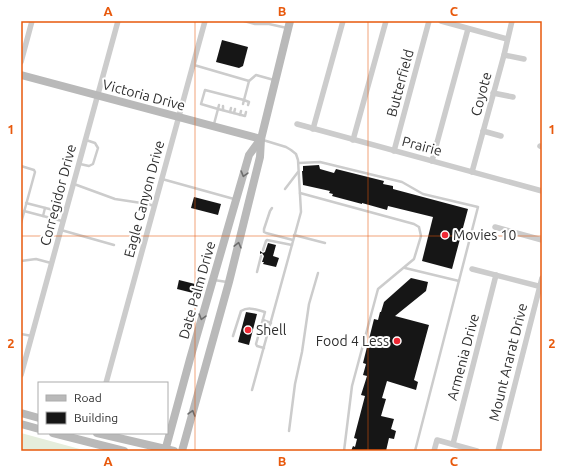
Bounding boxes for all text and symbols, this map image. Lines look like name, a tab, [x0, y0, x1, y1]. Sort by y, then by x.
text: A	[103, 4, 113, 18]
text: B	[278, 4, 287, 18]
text: C	[450, 4, 459, 18]
street label: Butterfield	[383, 47, 417, 119]
street label: Coyote	[467, 70, 495, 118]
street label: Victoria Drive	[101, 76, 187, 114]
text: 1	[7, 122, 15, 136]
text: 1	[548, 122, 556, 136]
street label: Prairie	[400, 133, 444, 159]
street label: Eagle Canyon Drive	[121, 139, 167, 259]
street label: Corregidor Drive	[37, 142, 79, 248]
one-way arrow	[240, 170, 249, 177]
place label: Movies 10	[453, 227, 516, 243]
marker: Movies 10	[440, 230, 450, 240]
street label: Date Palm Drive	[175, 239, 219, 341]
one-way arrow	[233, 242, 242, 249]
street label: Mount Ararat Drive	[486, 301, 530, 423]
street label: Armenia Drive	[444, 312, 482, 402]
one-way arrow	[198, 314, 207, 321]
place label: Shell	[256, 322, 287, 338]
marker: Shell	[243, 325, 253, 335]
place label: Food 4 Less	[316, 333, 389, 349]
text: 2	[7, 336, 15, 350]
marker: Food 4 Less	[392, 336, 402, 346]
text: 2	[548, 336, 556, 350]
legend	[38, 382, 168, 434]
text: Road	[74, 391, 102, 404]
one-way arrow	[187, 410, 196, 417]
text: Building	[74, 411, 118, 424]
text: A	[103, 454, 113, 468]
text: B	[278, 454, 287, 468]
text: C	[450, 454, 459, 468]

